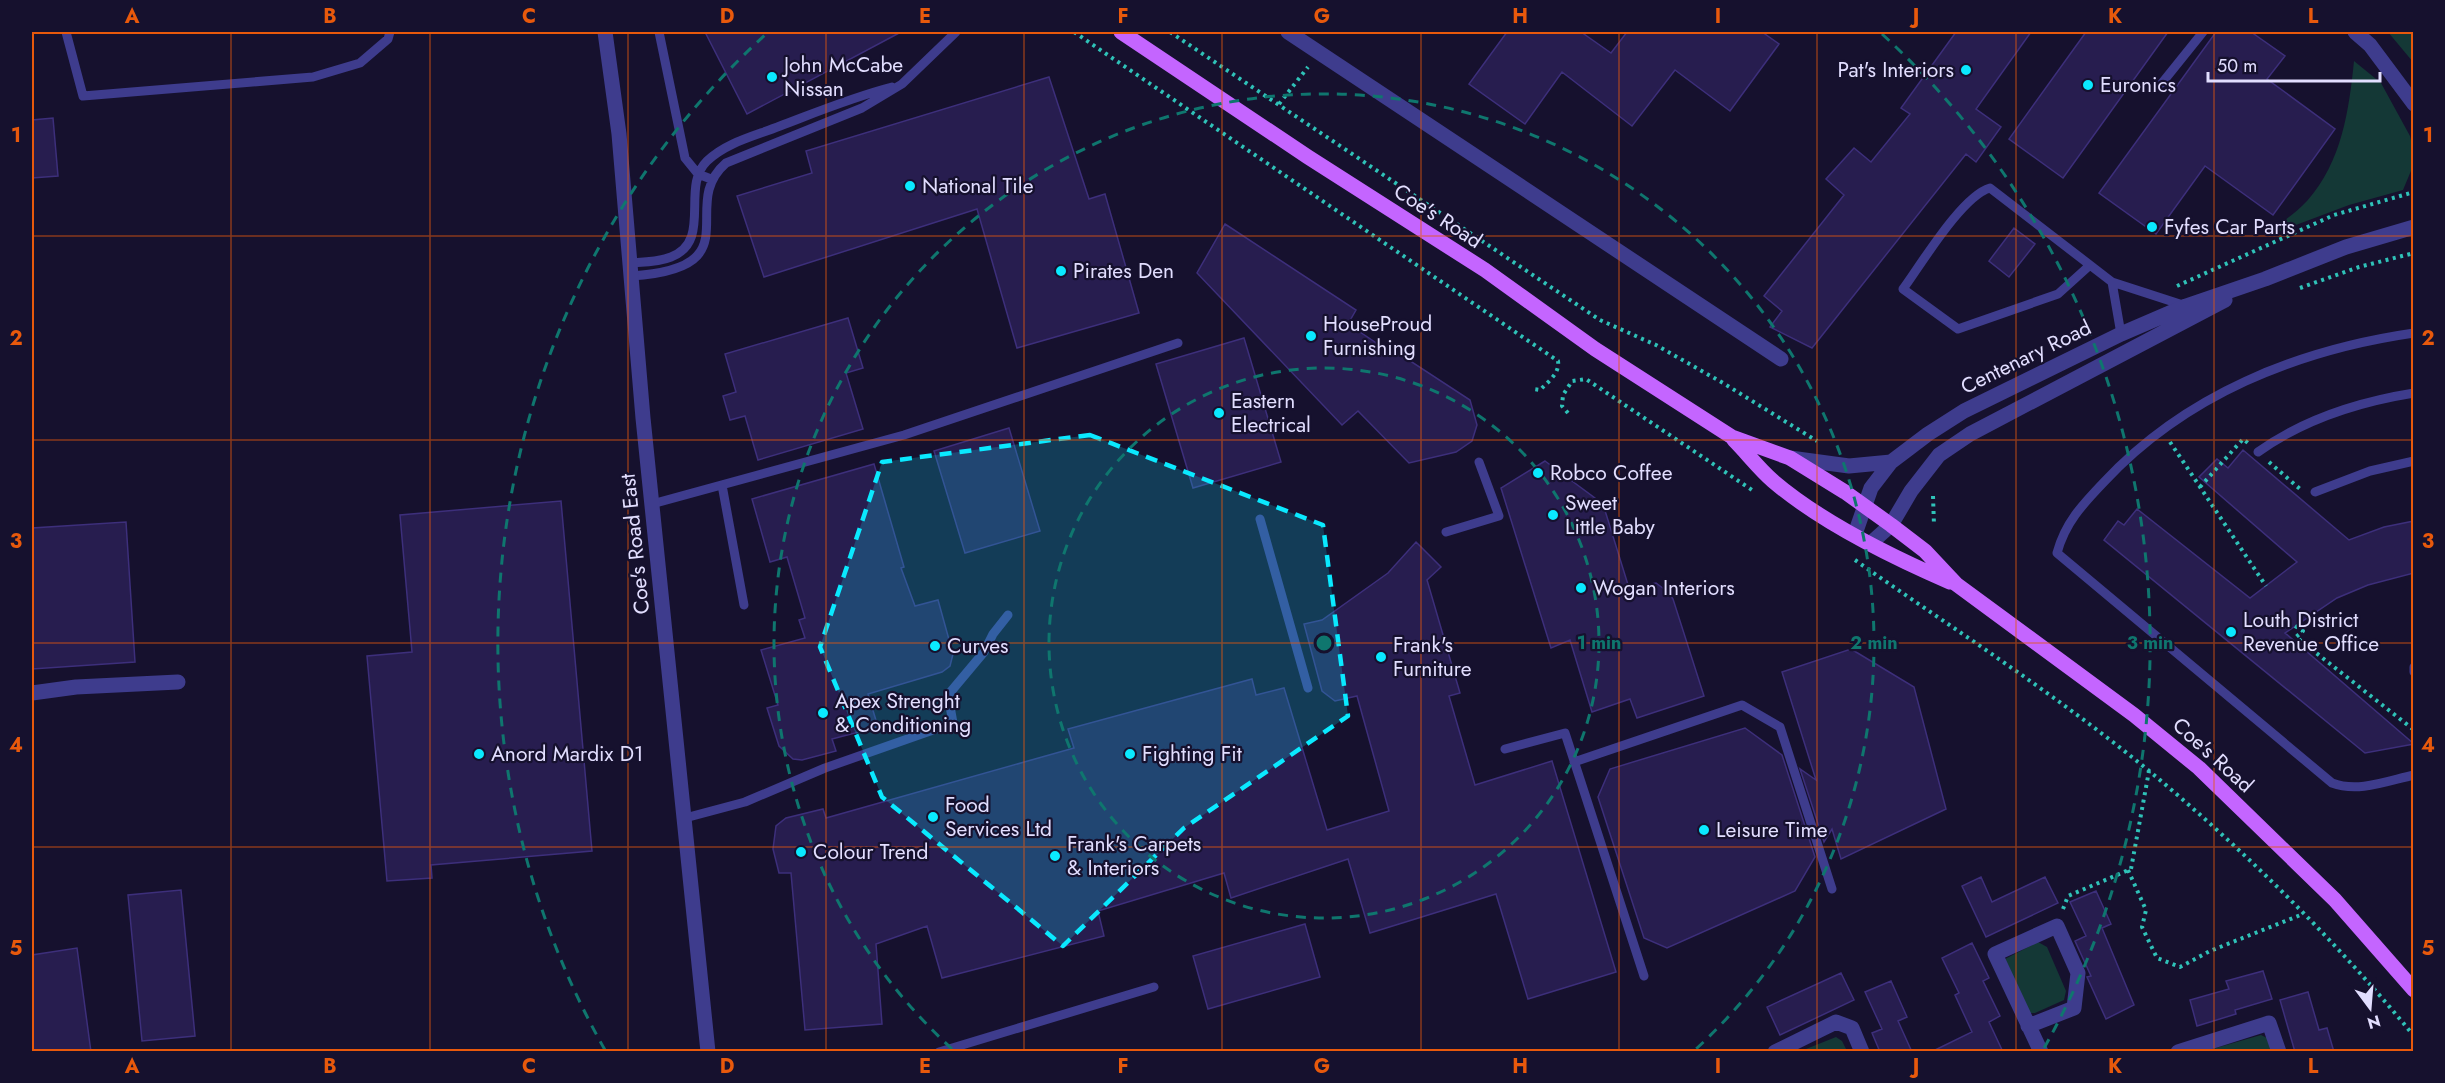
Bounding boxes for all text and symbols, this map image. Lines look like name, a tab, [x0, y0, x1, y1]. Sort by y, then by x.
text: A	[124, 2, 140, 31]
text: B	[323, 2, 337, 31]
text: C	[522, 2, 536, 31]
text: D	[720, 2, 734, 31]
text: E	[919, 2, 931, 31]
text: F	[1117, 2, 1129, 31]
text: G	[1314, 2, 1330, 31]
text: H	[1512, 2, 1528, 31]
text: I	[1715, 2, 1721, 31]
text: J	[1909, 2, 1919, 31]
text: K	[2108, 2, 2122, 31]
text: L	[2308, 2, 2319, 31]
scale bar	[2208, 45, 2380, 83]
place label: John McCabe Nissan	[781, 50, 903, 104]
text: 50 m	[2217, 53, 2257, 79]
place label: Pat's Interiors	[1838, 55, 1954, 85]
marker: Pat's Interiors	[1959, 63, 1973, 77]
marker: John McCabe Nissan	[765, 70, 779, 84]
place label: Euronics	[2100, 70, 2176, 100]
marker: Euronics	[2081, 78, 2095, 92]
text: 1	[11, 121, 21, 150]
text: 1	[2423, 121, 2433, 150]
place label: National Tile	[922, 171, 1034, 201]
street label: Coe's Road	[1388, 176, 1488, 256]
marker: National Tile	[903, 179, 917, 193]
place label: Fyfes Car Parts	[2164, 212, 2295, 242]
marker: Fyfes Car Parts	[2145, 220, 2159, 234]
place label: Pirates Den	[1073, 256, 1174, 286]
marker: Pirates Den	[1054, 264, 1068, 278]
place label: HouseProud Furnishing	[1323, 309, 1432, 363]
street label: Centenary Road	[1956, 312, 2096, 402]
text: 2	[9, 324, 23, 353]
text: 2	[2421, 324, 2435, 353]
marker: HouseProud Furnishing	[1304, 329, 1318, 343]
place label: Eastern Electrical	[1231, 386, 1311, 440]
marker: Eastern Electrical	[1212, 406, 1226, 420]
place label: Robco Coffee	[1550, 458, 1673, 488]
marker: Robco Coffee	[1531, 466, 1545, 480]
street label: Coe's Road East	[613, 472, 657, 616]
place label: Sweet Little Baby	[1565, 488, 1655, 542]
marker: Sweet Little Baby	[1546, 508, 1560, 522]
text: 3	[10, 527, 22, 556]
text: 3	[2422, 527, 2434, 556]
place label: Wogan Interiors	[1593, 573, 1735, 603]
marker: Wogan Interiors	[1574, 581, 1588, 595]
place label: Louth District Revenue Office	[2243, 605, 2379, 659]
marker: Louth District Revenue Office	[2224, 625, 2238, 639]
place label: Frank's Furniture	[1393, 630, 1472, 684]
text: 1 min	[1577, 630, 1621, 656]
text: 2 min	[1850, 630, 1898, 656]
text: 3 min	[2127, 630, 2173, 656]
place label: Curves	[947, 631, 1008, 661]
centre of rings	[1314, 633, 1334, 653]
marker: Curves	[928, 639, 942, 653]
marker: Frank's Furniture	[1374, 650, 1388, 664]
place label: Apex Strenght & Conditioning	[835, 686, 971, 740]
marker: Apex Strenght & Conditioning	[816, 706, 830, 720]
street label: Coe's Road	[2166, 710, 2260, 800]
text: 4	[9, 731, 23, 760]
text: 4	[2421, 731, 2435, 760]
place label: Anord Mardix D1	[491, 739, 643, 769]
place label: Fighting Fit	[1142, 739, 1242, 769]
marker: Anord Mardix D1	[472, 747, 486, 761]
marker: Fighting Fit	[1123, 747, 1137, 761]
place label: Food Services Ltd	[945, 790, 1052, 844]
marker: Food Services Ltd	[926, 810, 940, 824]
place label: Leisure Time	[1716, 815, 1828, 845]
marker: Leisure Time	[1697, 823, 1711, 837]
place label: Frank's Carpets & Interiors	[1067, 829, 1201, 883]
place label: Colour Trend	[813, 837, 928, 867]
marker: Colour Trend	[794, 845, 808, 859]
marker: Frank's Carpets & Interiors	[1048, 849, 1062, 863]
text: 5	[10, 934, 23, 963]
text: 5	[2422, 934, 2435, 963]
north arrow	[2340, 978, 2400, 1038]
text: N	[2365, 1009, 2383, 1035]
text: A	[124, 1052, 140, 1081]
text: B	[323, 1052, 337, 1081]
text: C	[522, 1052, 536, 1081]
text: D	[720, 1052, 734, 1081]
text: E	[919, 1052, 931, 1081]
text: F	[1117, 1052, 1129, 1081]
text: G	[1314, 1052, 1330, 1081]
text: H	[1512, 1052, 1528, 1081]
text: I	[1715, 1052, 1721, 1081]
text: J	[1909, 1052, 1919, 1081]
text: K	[2108, 1052, 2122, 1081]
text: L	[2308, 1052, 2319, 1081]

